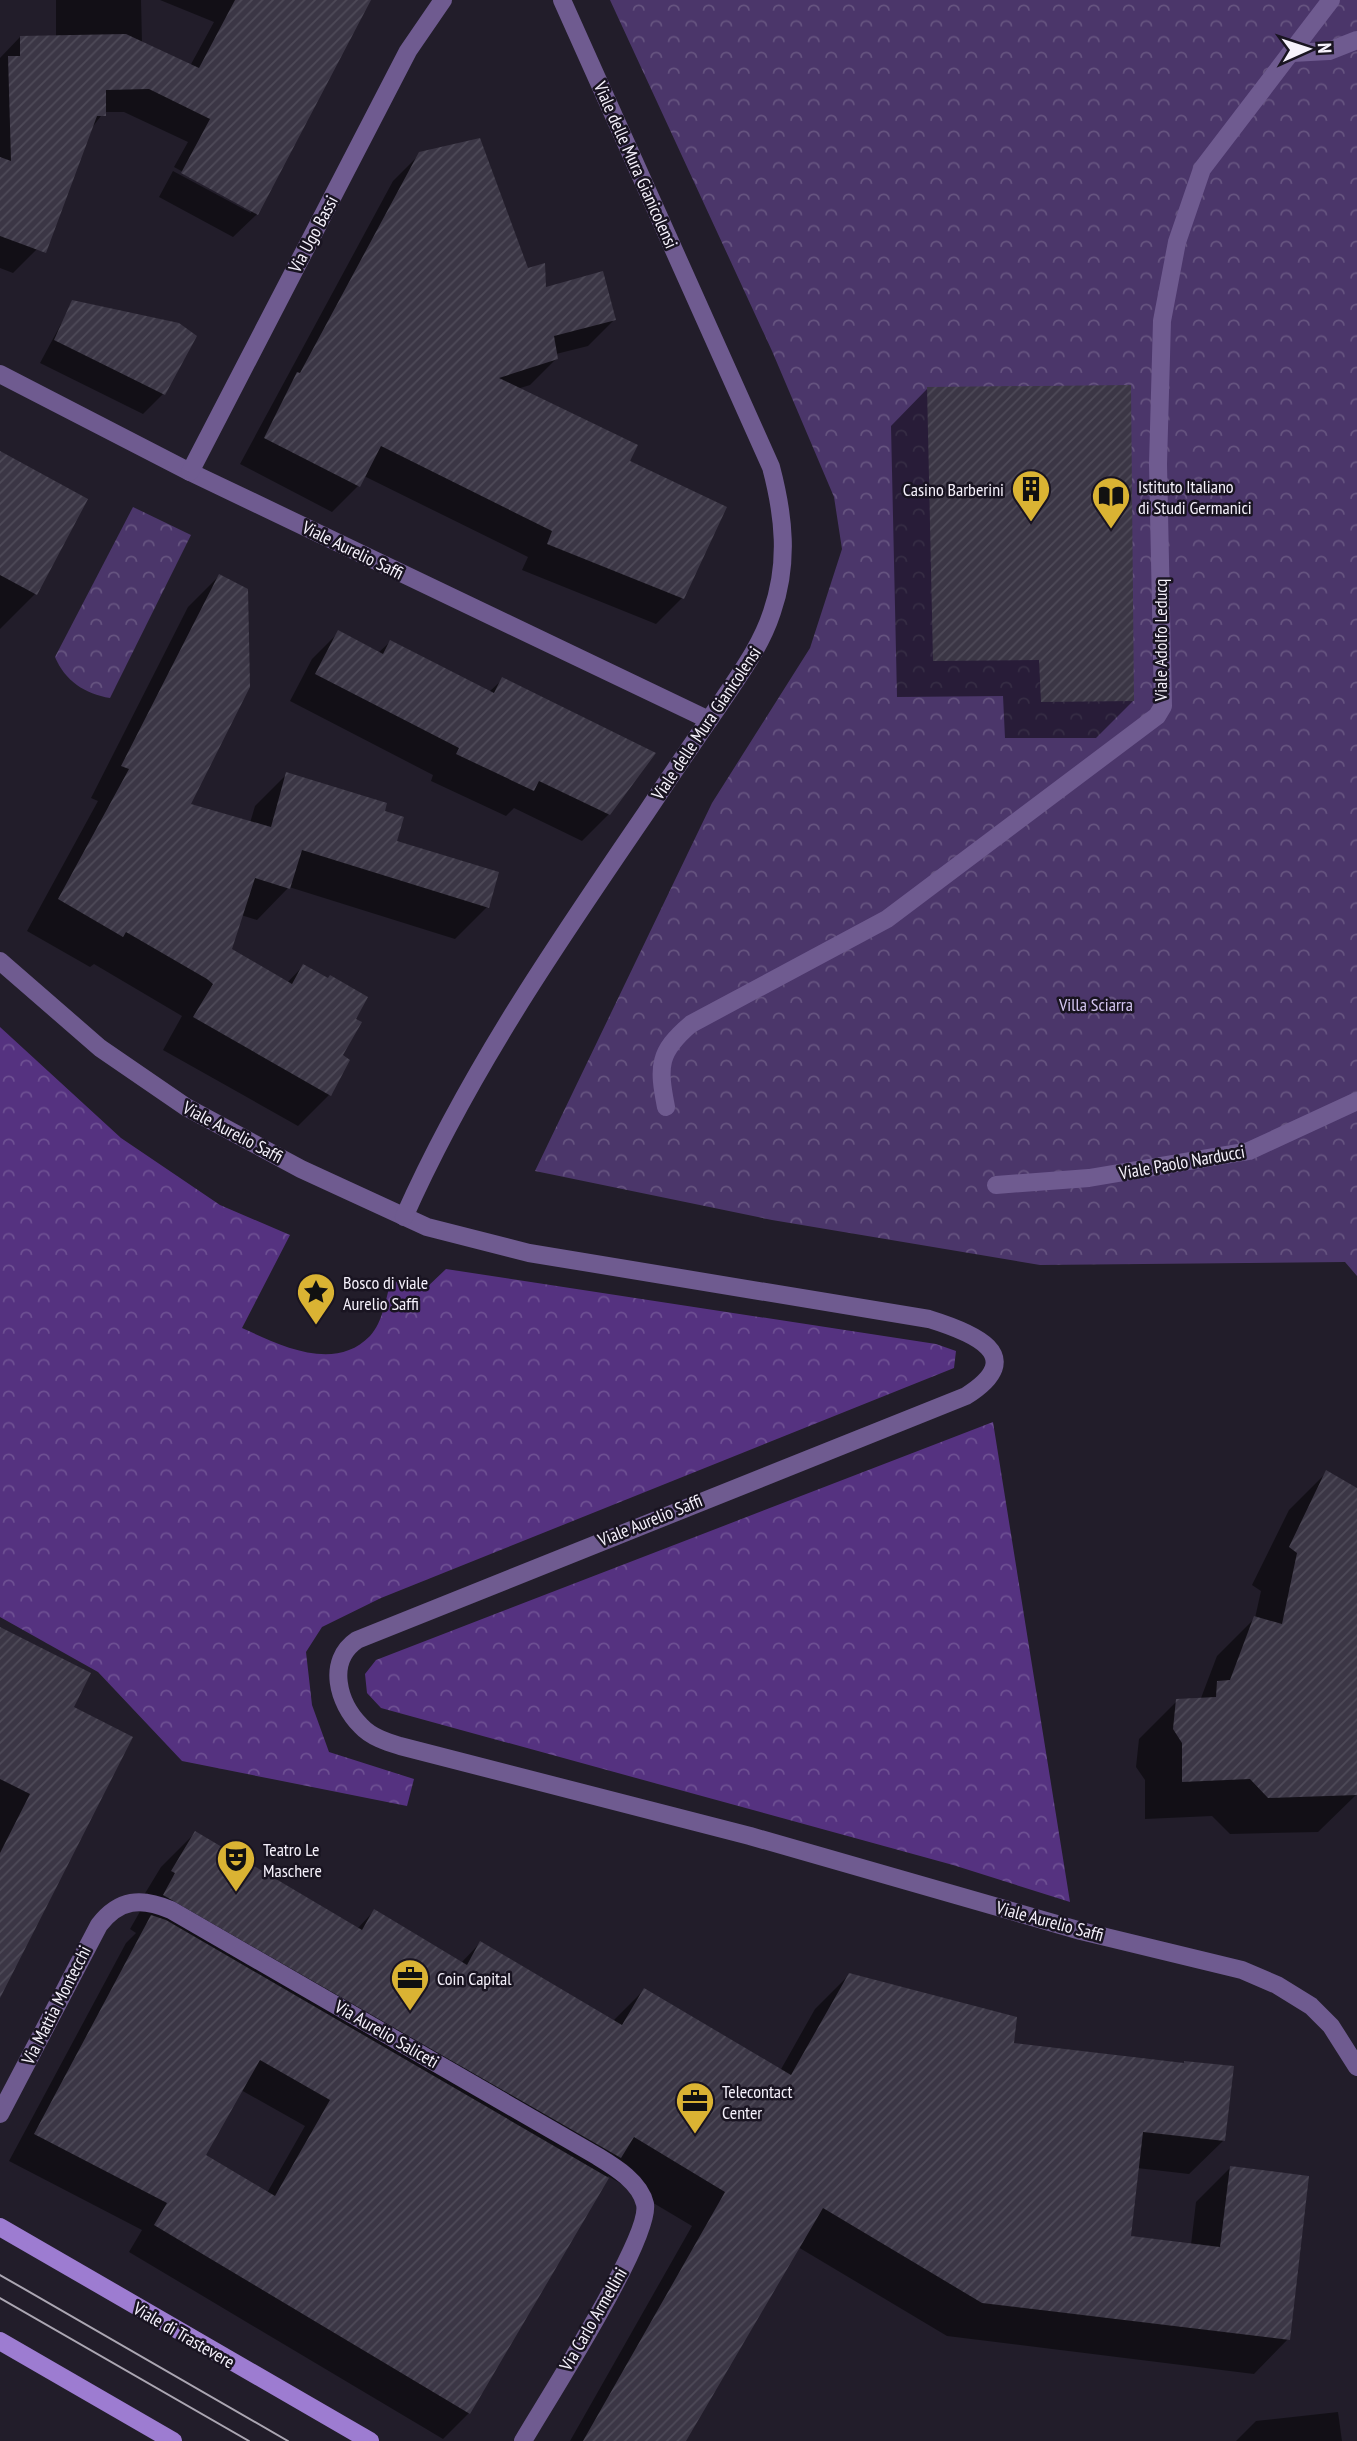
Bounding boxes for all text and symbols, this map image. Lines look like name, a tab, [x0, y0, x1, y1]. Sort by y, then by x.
north arrow	[1273, 14, 1343, 84]
text: N	[1313, 42, 1337, 54]
street label: Viale delle Mura Gianicolensi	[588, 77, 683, 252]
street label: Via Ugo Bassi	[283, 192, 343, 277]
building icon: Casino Barberini	[1010, 468, 1052, 523]
library icon: Istituto Italiano di Studi Germanici	[1090, 475, 1132, 530]
place label: Istituto Italiano di Studi Germanici	[1138, 475, 1252, 519]
place label: Casino Barberini	[903, 478, 1004, 501]
street label: Viale Aurelio Saffi	[298, 515, 408, 584]
street label: Viale Adolfo Leducq	[1149, 579, 1172, 702]
street label: Viale delle Mura Gianicolensi	[646, 642, 766, 805]
park label: Villa Sciarra	[1058, 993, 1133, 1016]
street label: Viale Aurelio Saffi	[178, 1096, 287, 1168]
street label: Viale Paolo Narducci	[1116, 1140, 1247, 1185]
place icon: Bosco di viale Aurelio Saffi	[295, 1271, 337, 1326]
place label: Bosco di viale Aurelio Saffi	[343, 1271, 428, 1315]
street label: Viale Aurelio Saffi	[594, 1489, 705, 1552]
theatre icon: Teatro Le Maschere	[215, 1838, 257, 1893]
place label: Teatro Le Maschere	[263, 1838, 322, 1882]
street label: Viale Aurelio Saffi	[993, 1895, 1106, 1946]
street label: Via Mattia Montecchi	[16, 1942, 96, 2069]
office icon: Coin Capital	[389, 1957, 431, 2012]
place label: Coin Capital	[437, 1967, 512, 1990]
street label: Via Aurelio Saliceti	[330, 1994, 443, 2073]
office icon: Telecontact Center	[674, 2080, 716, 2135]
place label: Telecontact Center	[722, 2080, 792, 2124]
street label: Via Carlo Armellini	[554, 2263, 632, 2376]
street label: Viale di Trastevere	[128, 2296, 239, 2373]

